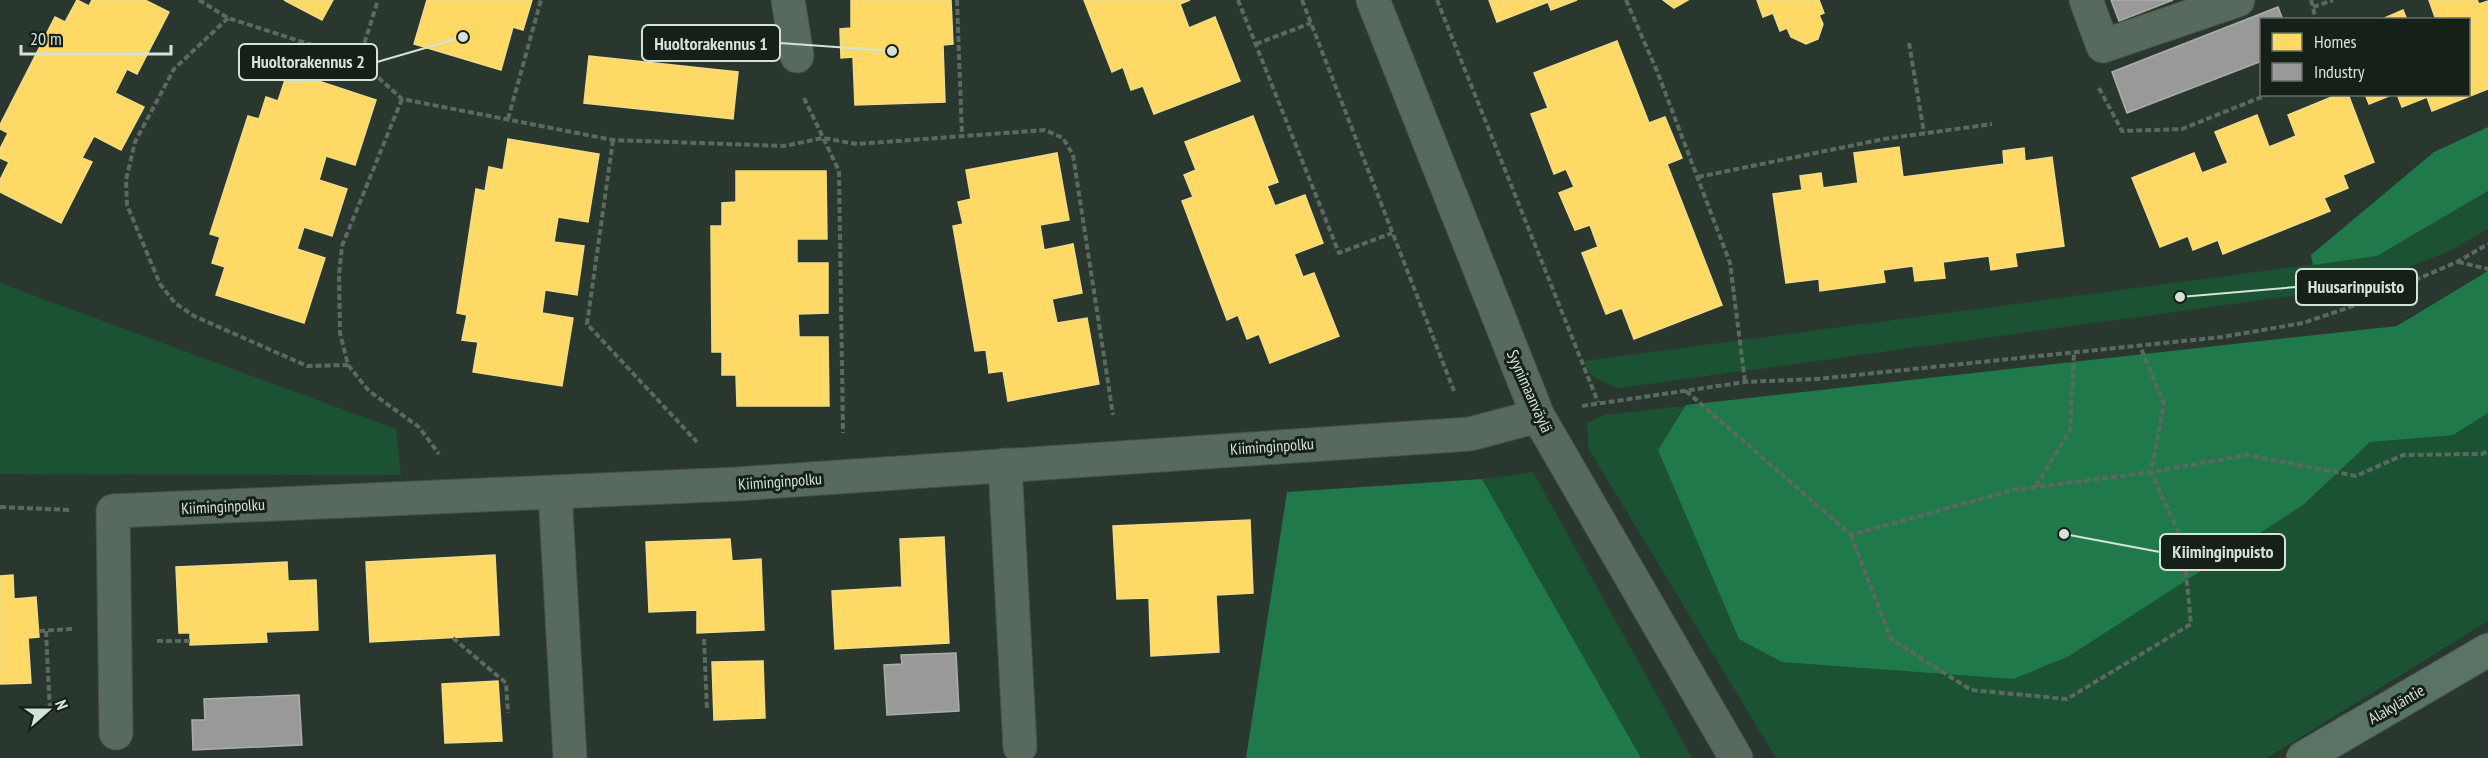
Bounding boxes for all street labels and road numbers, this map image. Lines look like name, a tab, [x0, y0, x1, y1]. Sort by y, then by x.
street label: Syynimaanväylä	[1503, 346, 1557, 436]
street label: Kiiminginpolku	[1229, 433, 1315, 459]
street label: Kiiminginpolku	[737, 468, 823, 494]
street label: Kiiminginpolku	[181, 494, 265, 518]
street label: Alakyläntie	[2364, 680, 2428, 728]

